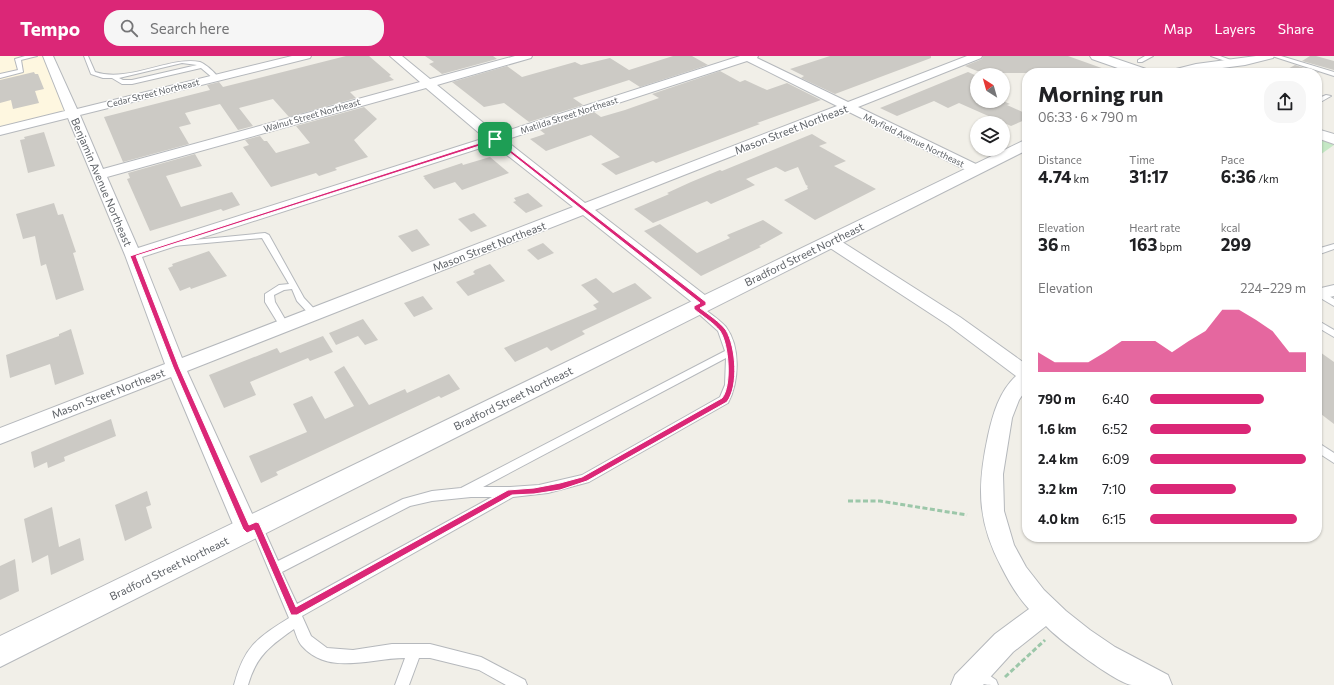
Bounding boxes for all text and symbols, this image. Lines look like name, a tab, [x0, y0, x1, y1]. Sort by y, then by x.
search box	[104, 10, 384, 46]
text: Tempo	[20, 17, 80, 40]
icon: search	[118, 17, 140, 39]
text: Search here	[150, 19, 229, 37]
text: Map	[1164, 20, 1192, 37]
text: Layers	[1214, 20, 1256, 37]
text: Share	[1278, 20, 1314, 37]
north arrow	[970, 68, 1010, 108]
map controls	[970, 68, 1010, 156]
street label: Cedar Street Northeast	[106, 76, 201, 110]
text: Morning run	[1038, 80, 1164, 107]
button: share	[1264, 81, 1306, 123]
street label: Matilda Street Northeast	[519, 94, 620, 136]
street label: Walnut Street Northeast	[262, 96, 362, 134]
street label: Mason Street Northeast	[732, 101, 850, 157]
text: 06:33 · 6 × 790 m	[1038, 109, 1138, 125]
street label: Mayfield Avenue Northeast	[862, 111, 967, 169]
street label: Benjamin Avenue Northeast	[69, 116, 135, 249]
button: layers	[970, 116, 1010, 156]
pin	[478, 122, 512, 156]
icon: arrive	[484, 128, 506, 150]
text: Distance	[1038, 153, 1082, 166]
text: Time	[1129, 153, 1155, 166]
text: Pace	[1221, 153, 1245, 166]
text: 4.74	[1038, 166, 1071, 187]
text: 31:17	[1129, 166, 1168, 187]
text: 6:36	[1221, 166, 1256, 187]
text: km	[1071, 172, 1089, 185]
text: /km	[1256, 172, 1279, 185]
street label: Mason Street Northeast	[430, 218, 548, 274]
street label: Bradford Street Northeast	[742, 219, 866, 289]
text: Elevation	[1038, 221, 1084, 234]
text: Heart rate	[1129, 221, 1180, 234]
text: kcal	[1221, 221, 1240, 234]
text: 36	[1038, 234, 1058, 255]
text: 163	[1129, 234, 1157, 255]
text: 299	[1221, 234, 1251, 255]
text: m	[1058, 240, 1070, 253]
text: bpm	[1157, 240, 1182, 253]
text: Elevation	[1038, 280, 1093, 296]
text: 224–229 m	[1240, 280, 1306, 296]
street label: Bradford Street Northeast	[451, 363, 575, 433]
street label: Mason Street Northeast	[49, 365, 167, 421]
text: 790 m	[1038, 391, 1076, 407]
text: 6:40	[1102, 391, 1129, 407]
text: 1.6 km	[1038, 421, 1076, 437]
text: 6:52	[1102, 421, 1128, 437]
text: 2.4 km	[1038, 451, 1078, 467]
text: 6:09	[1102, 451, 1129, 467]
text: 3.2 km	[1038, 481, 1078, 497]
text: 7:10	[1102, 481, 1126, 497]
text: 4.0 km	[1038, 511, 1079, 527]
text: 6:15	[1102, 511, 1126, 527]
street label: Bradford Street Northeast	[107, 533, 231, 603]

